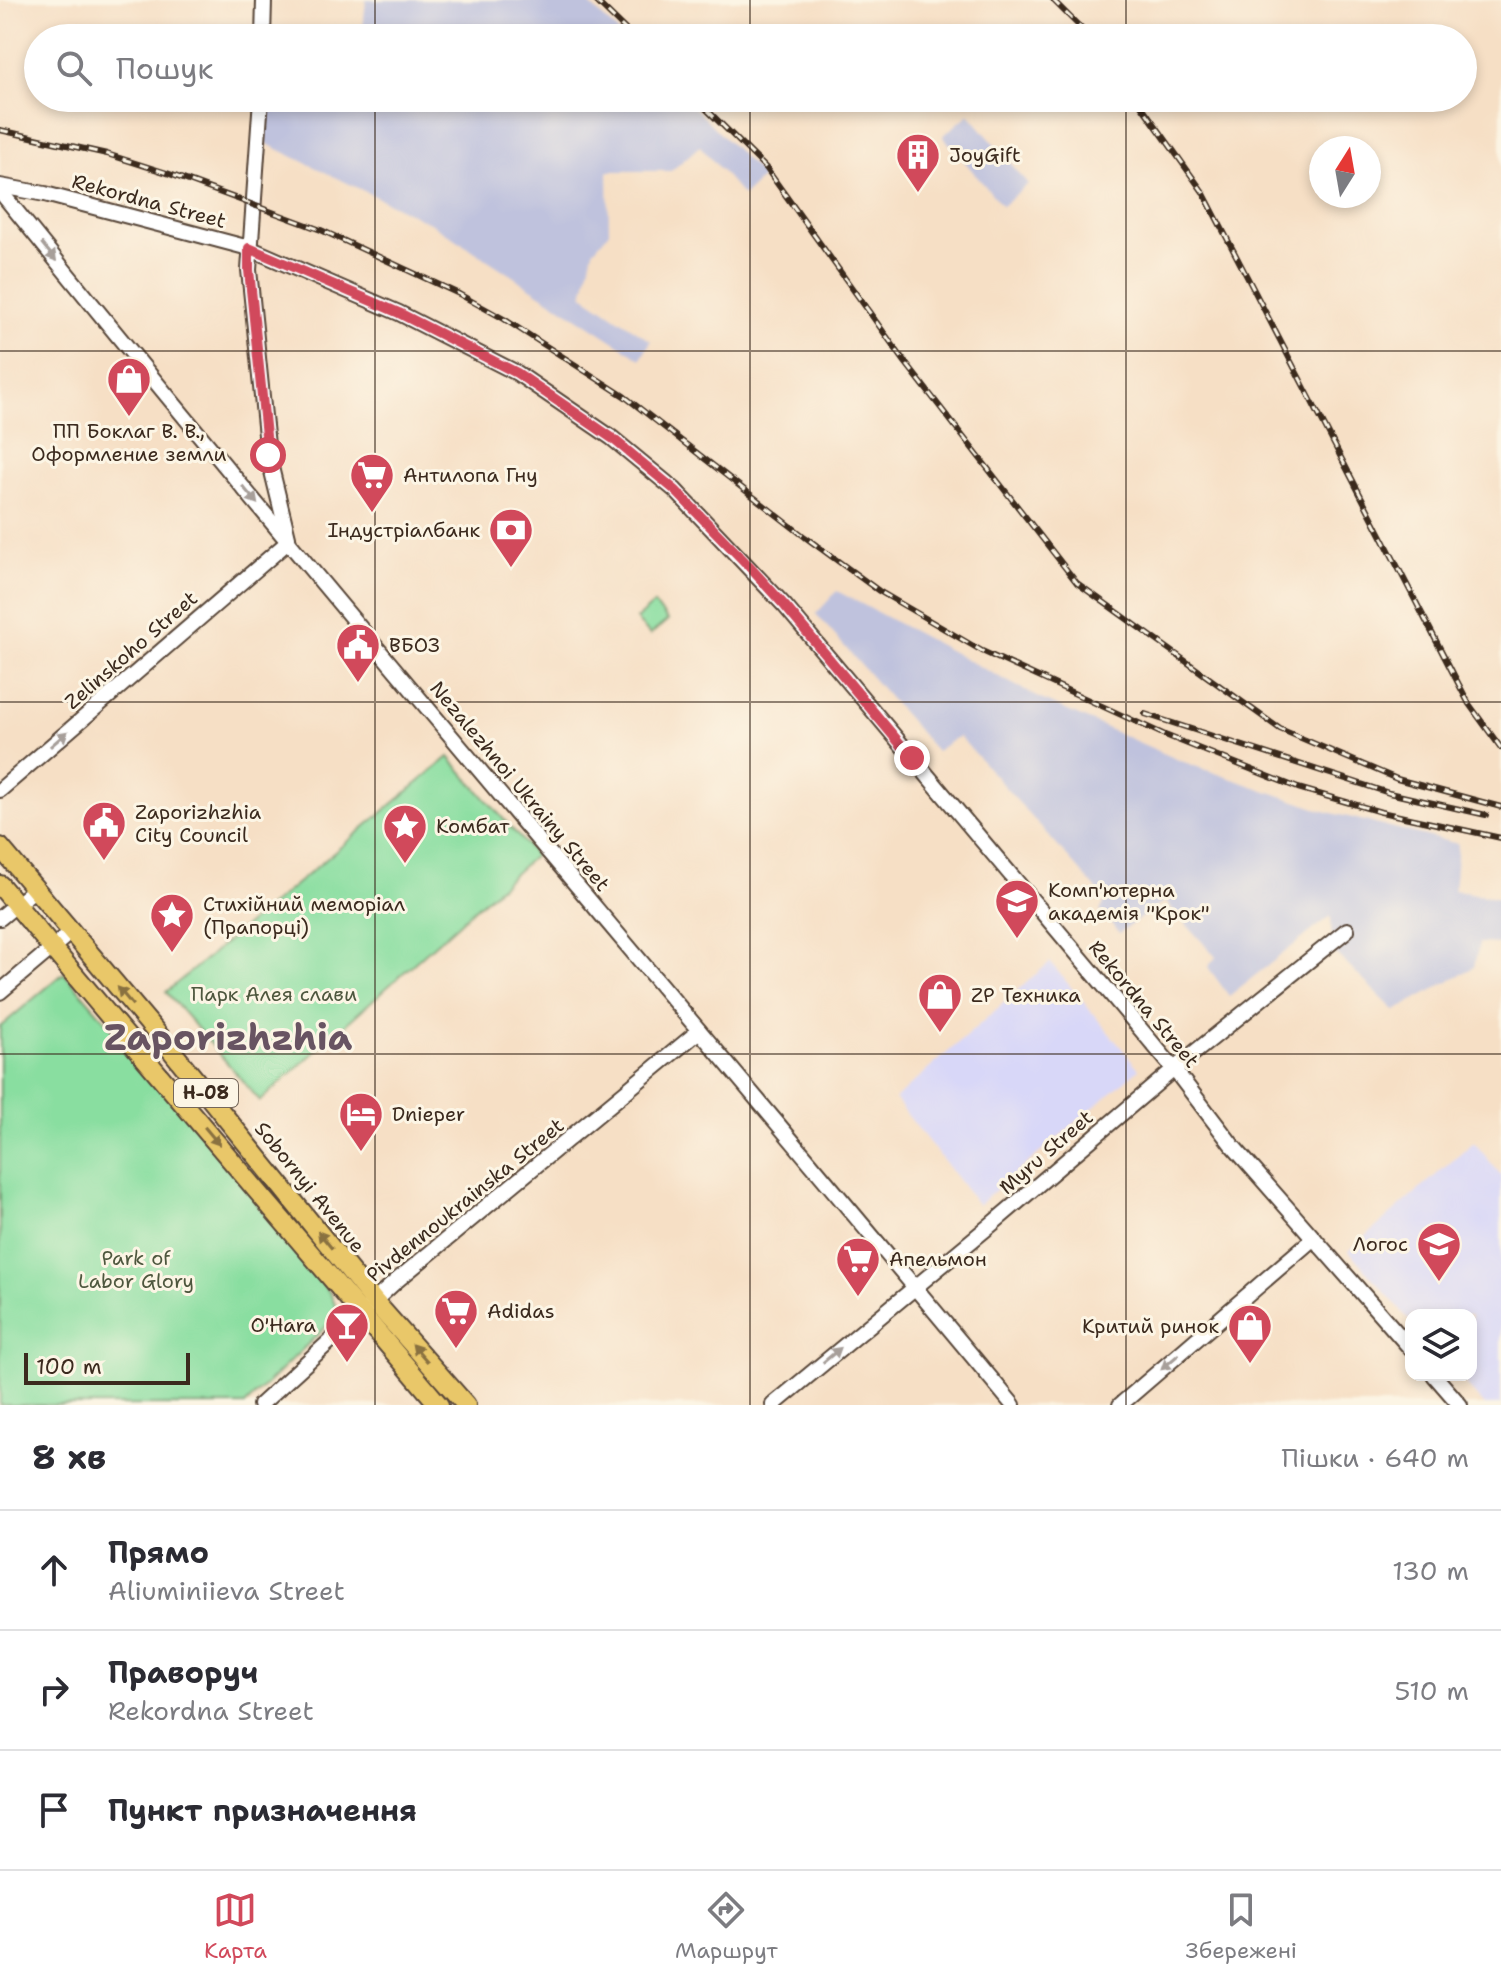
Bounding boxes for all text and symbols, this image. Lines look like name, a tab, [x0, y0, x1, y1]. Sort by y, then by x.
search box	[24, 24, 1477, 112]
icon: search	[52, 46, 96, 90]
text: Пошук	[116, 48, 213, 89]
building icon: JoyGift	[894, 131, 942, 194]
north arrow	[1309, 136, 1381, 208]
place label: JoyGift	[949, 142, 1021, 168]
street label: Rekordna Street	[69, 168, 229, 234]
one-way arrow	[40, 242, 57, 262]
shop icon: ПП Боклаг В. В., Оформление земли	[105, 355, 153, 418]
place label: ПП Боклаг В. В., Оформление земли	[31, 418, 227, 467]
route start	[250, 437, 286, 473]
supermarket icon: Антилопа Гну	[348, 451, 396, 514]
place label: Антилопа Гну	[403, 462, 538, 488]
one-way arrow	[242, 485, 258, 505]
bank icon: Індустріалбанк	[487, 506, 535, 569]
place label: Індустріалбанк	[328, 517, 480, 543]
street label: Zelinskoho Street	[59, 585, 203, 715]
public building icon: ВБОЗ	[334, 621, 382, 684]
place label: ВБОЗ	[389, 632, 440, 658]
street label: Nezalezhnoi Ukrainy Street	[424, 676, 616, 896]
one-way arrow	[49, 731, 69, 748]
route end	[894, 740, 930, 776]
public building icon: Zaporizhzhia City Council	[80, 799, 128, 862]
place label: Zaporizhzhia City Council	[135, 799, 262, 848]
place icon: Комбат	[381, 802, 429, 865]
place label: Комбат	[436, 813, 510, 839]
school or university icon: Комп'ютерна академія "Крок"	[993, 877, 1041, 940]
place label: Комп'ютерна академія "Крок"	[1048, 877, 1210, 926]
place icon: Стихійний меморіал (Прапорці)	[148, 891, 196, 954]
place label: Стихійний меморіал (Прапорці)	[203, 891, 405, 940]
street label: Rekordna Street	[1083, 935, 1205, 1073]
shop icon: ZP Техника	[916, 971, 964, 1034]
park label: Парк Алея слави	[191, 981, 357, 1007]
place label: ZP Техника	[971, 982, 1081, 1008]
one-way arrow	[117, 986, 134, 1006]
district label: Zaporizhzhia	[104, 1013, 353, 1062]
road number: Н-08	[174, 1079, 238, 1107]
hotel icon: Dnieper	[337, 1090, 385, 1153]
place label: Dnieper	[392, 1101, 465, 1127]
street label: Myru Street	[994, 1104, 1098, 1200]
street label: Pivdennoukrainska Street	[361, 1112, 569, 1288]
street label: Sobornyi Avenue	[249, 1116, 371, 1258]
one-way arrow	[203, 1126, 220, 1146]
school or university icon: Логос	[1415, 1220, 1463, 1283]
one-way arrow	[317, 1230, 334, 1250]
place label: Логос	[1353, 1231, 1408, 1257]
supermarket icon: Апельмон	[834, 1235, 882, 1298]
park label: Park of Labor Glory	[78, 1245, 194, 1294]
place label: Апельмон	[889, 1246, 987, 1272]
supermarket icon: Adidas	[432, 1287, 480, 1350]
place label: Adidas	[487, 1298, 555, 1324]
bar icon: O'Hara	[323, 1301, 371, 1364]
shop icon: Критий ринок	[1226, 1302, 1274, 1365]
map controls	[1405, 1309, 1477, 1381]
button: layers	[1405, 1309, 1477, 1381]
place label: O'Hara	[250, 1312, 317, 1338]
place label: Критий ринок	[1082, 1313, 1219, 1339]
one-way arrow	[412, 1343, 429, 1363]
one-way arrow	[822, 1347, 842, 1364]
scale bar	[24, 1349, 190, 1385]
text: 100 m	[36, 1352, 102, 1381]
one-way arrow	[1160, 1353, 1179, 1371]
text: 8 хв	[32, 1434, 106, 1480]
text: Пішки · 640 m	[1282, 1440, 1469, 1475]
text: Прямо	[108, 1532, 209, 1573]
icon: ahead	[32, 1548, 76, 1592]
text: 130 m	[1392, 1553, 1469, 1588]
text: Aliuminiieva Street	[108, 1573, 345, 1608]
text: Праворуч	[108, 1652, 258, 1693]
icon: right	[32, 1668, 76, 1712]
text: 510 m	[1395, 1673, 1469, 1708]
text: Rekordna Street	[108, 1693, 314, 1728]
icon: arrive	[32, 1788, 76, 1832]
text: Пункт призначення	[108, 1790, 417, 1831]
tab: Карта	[204, 1888, 267, 1965]
tab: Маршрут	[675, 1888, 778, 1965]
tab: Збережені	[1186, 1888, 1297, 1965]

